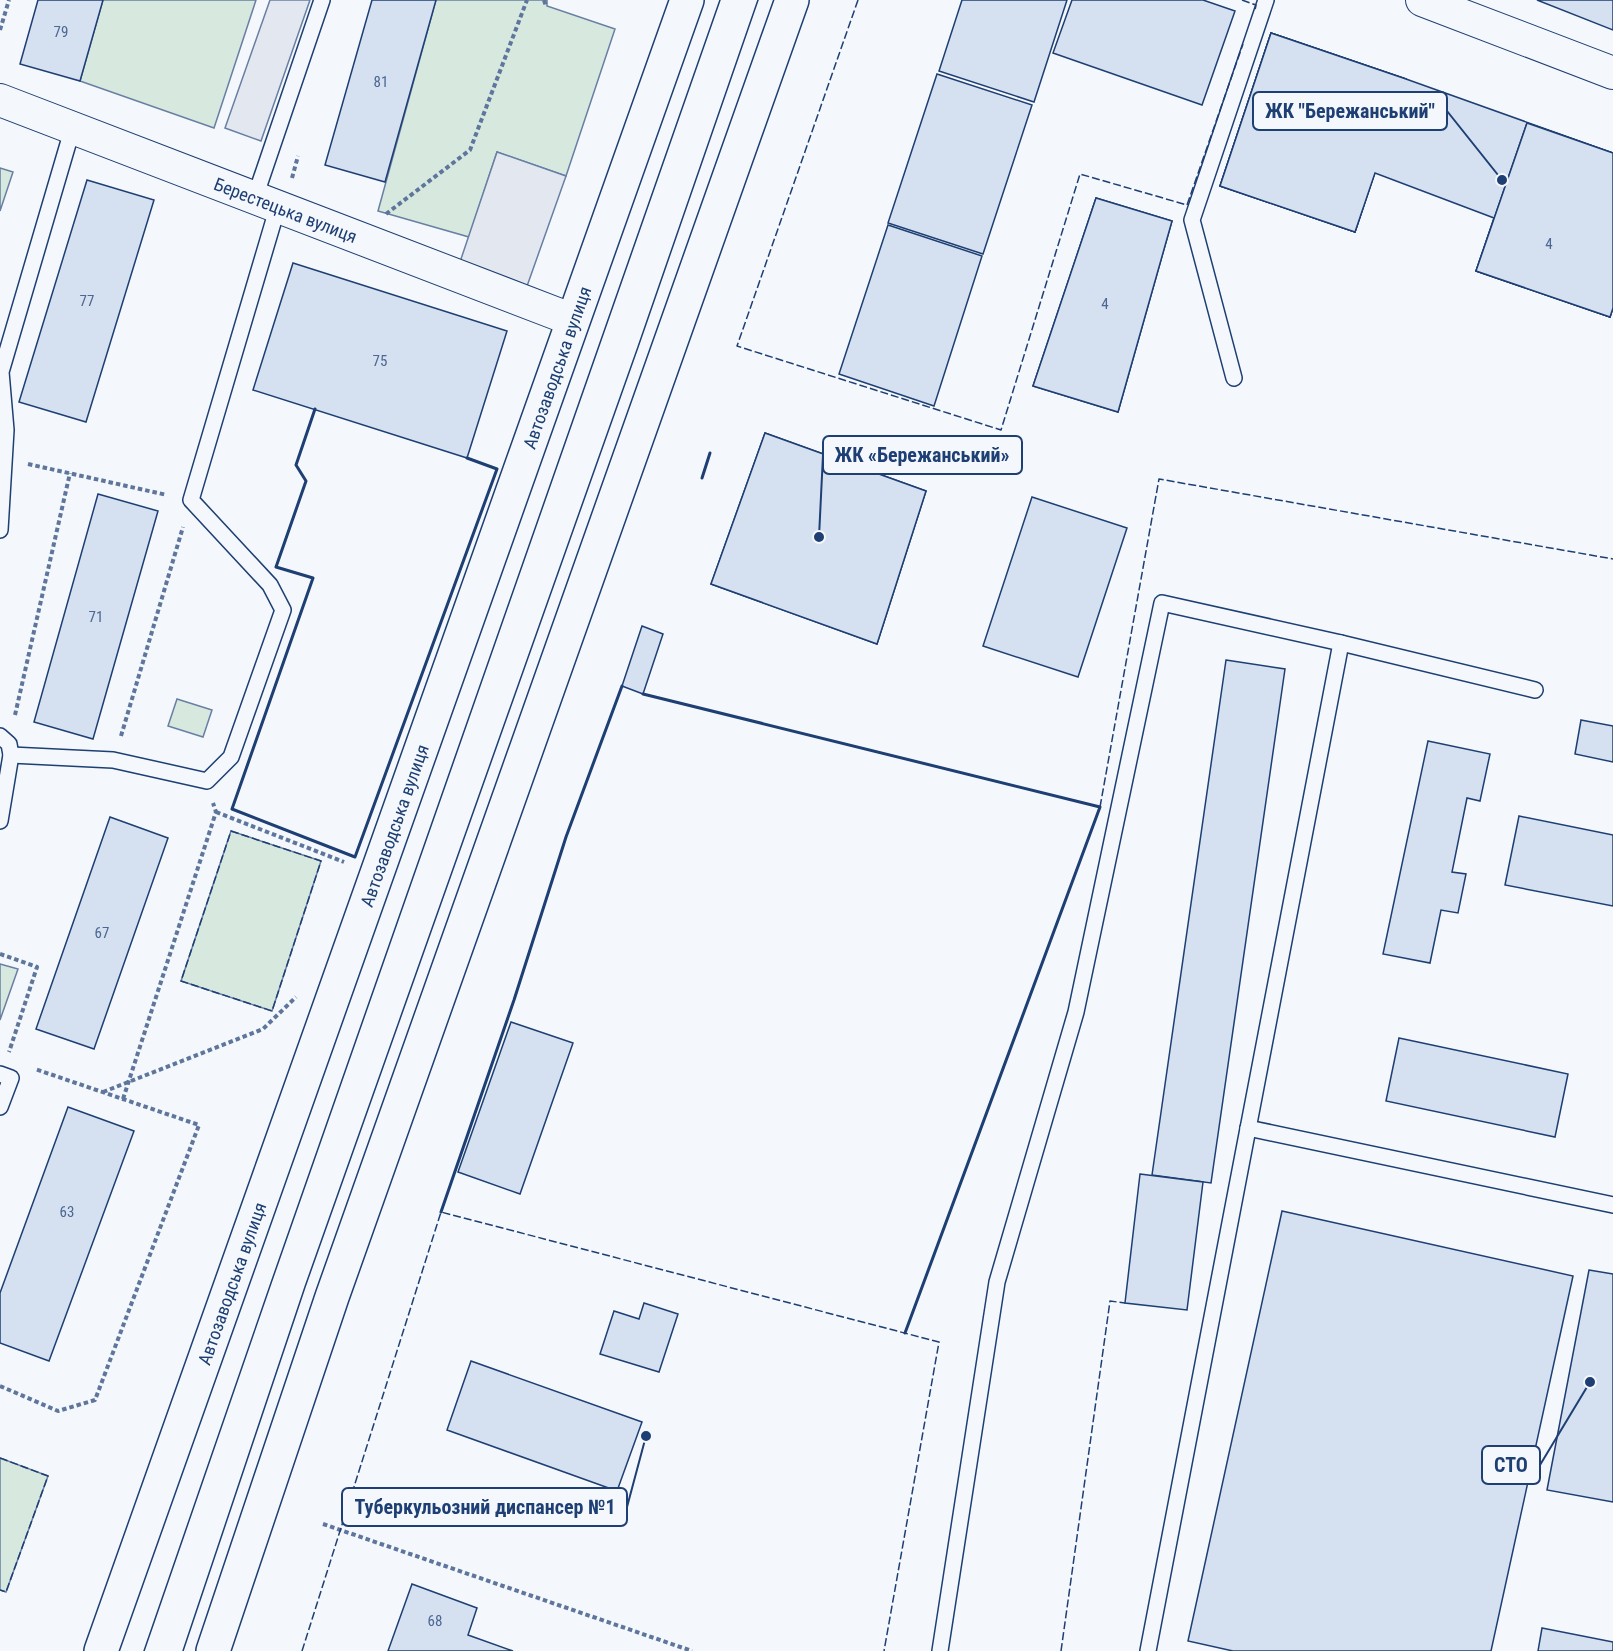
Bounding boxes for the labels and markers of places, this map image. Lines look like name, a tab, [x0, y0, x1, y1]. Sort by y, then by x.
callout: ЖК "Бережанський"	[1253, 92, 1447, 130]
callout: ЖК «Бережанський»	[823, 436, 1022, 474]
callout: СТО	[1482, 1446, 1540, 1484]
callout: Туберкульозний диспансер №1	[342, 1488, 627, 1526]

